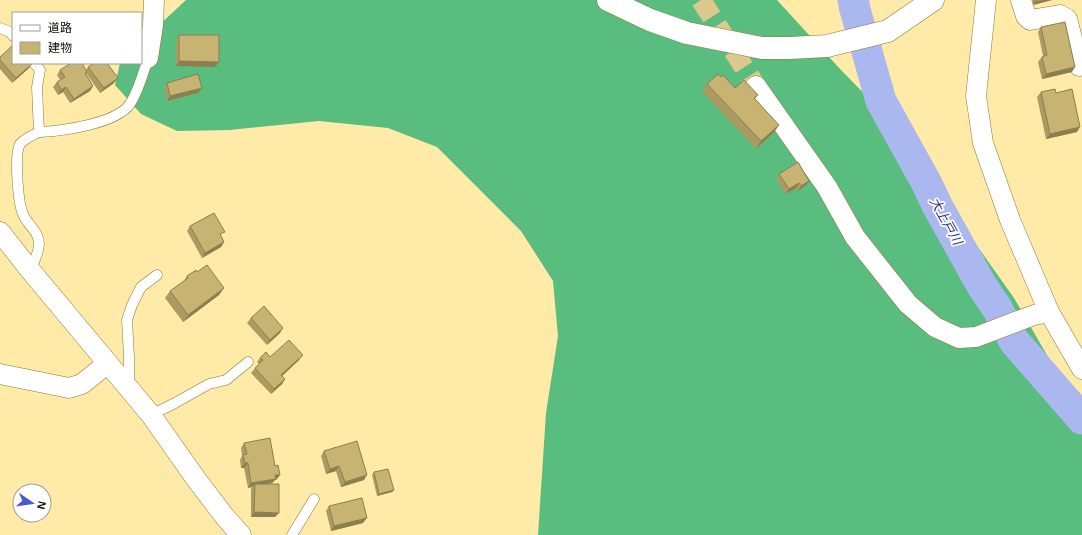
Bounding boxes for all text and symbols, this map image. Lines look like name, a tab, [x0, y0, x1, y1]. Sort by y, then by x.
legend	[12, 12, 142, 64]
text: 道路	[48, 21, 72, 35]
text: 建物	[48, 41, 72, 55]
water label: 大上戸川	[927, 195, 966, 249]
north arrow	[12, 483, 52, 523]
text: N	[35, 500, 48, 511]

